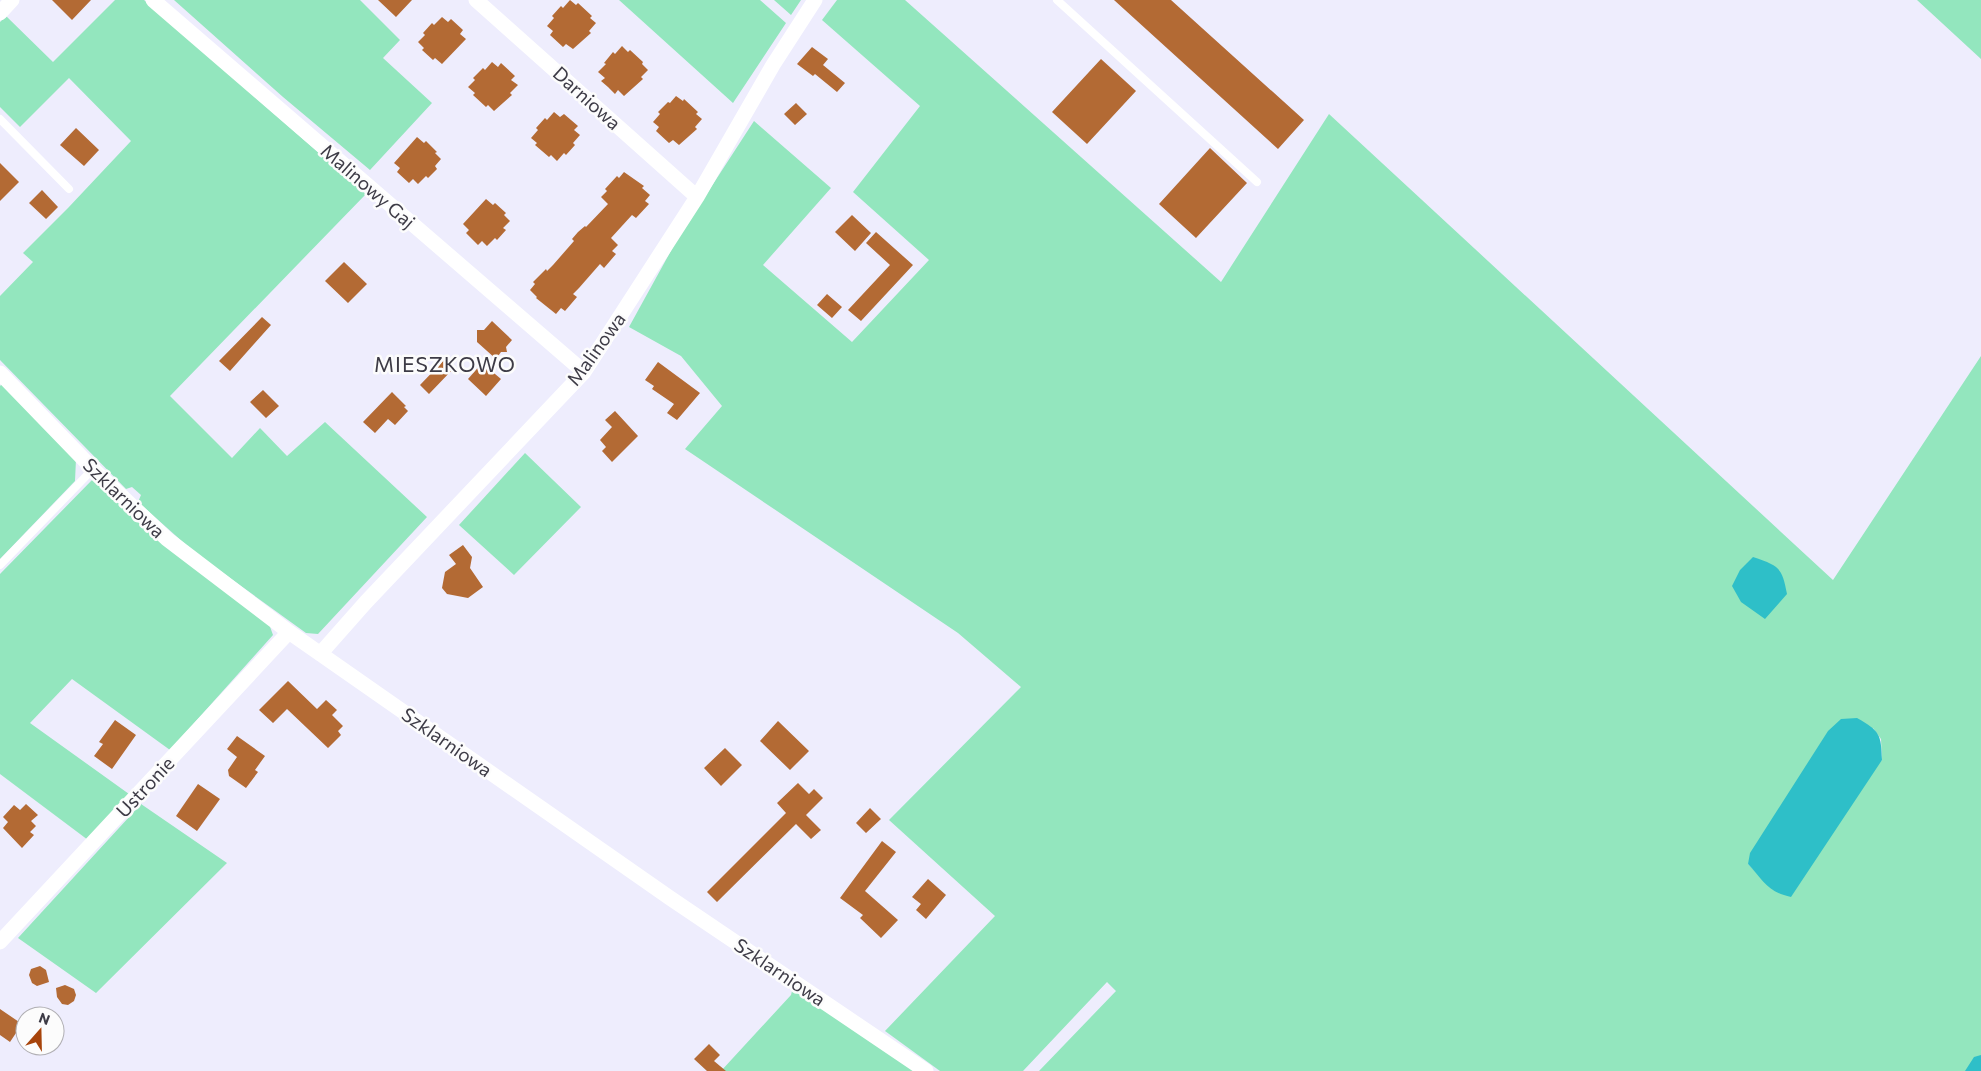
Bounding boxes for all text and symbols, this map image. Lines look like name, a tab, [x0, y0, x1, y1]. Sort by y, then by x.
street label: Darniowa	[549, 61, 626, 134]
street label: Malinowy Gaj	[317, 139, 420, 233]
street label: Malinowa	[561, 308, 630, 390]
district label: MIESZKOWO	[374, 351, 516, 376]
street label: Szklarniowa	[79, 453, 170, 542]
street label: Szklarniowa	[398, 702, 497, 781]
street label: Ustronie	[111, 752, 179, 822]
street label: Szklarniowa	[730, 933, 830, 1010]
north arrow	[15, 1006, 65, 1056]
text: N	[37, 1009, 52, 1028]

